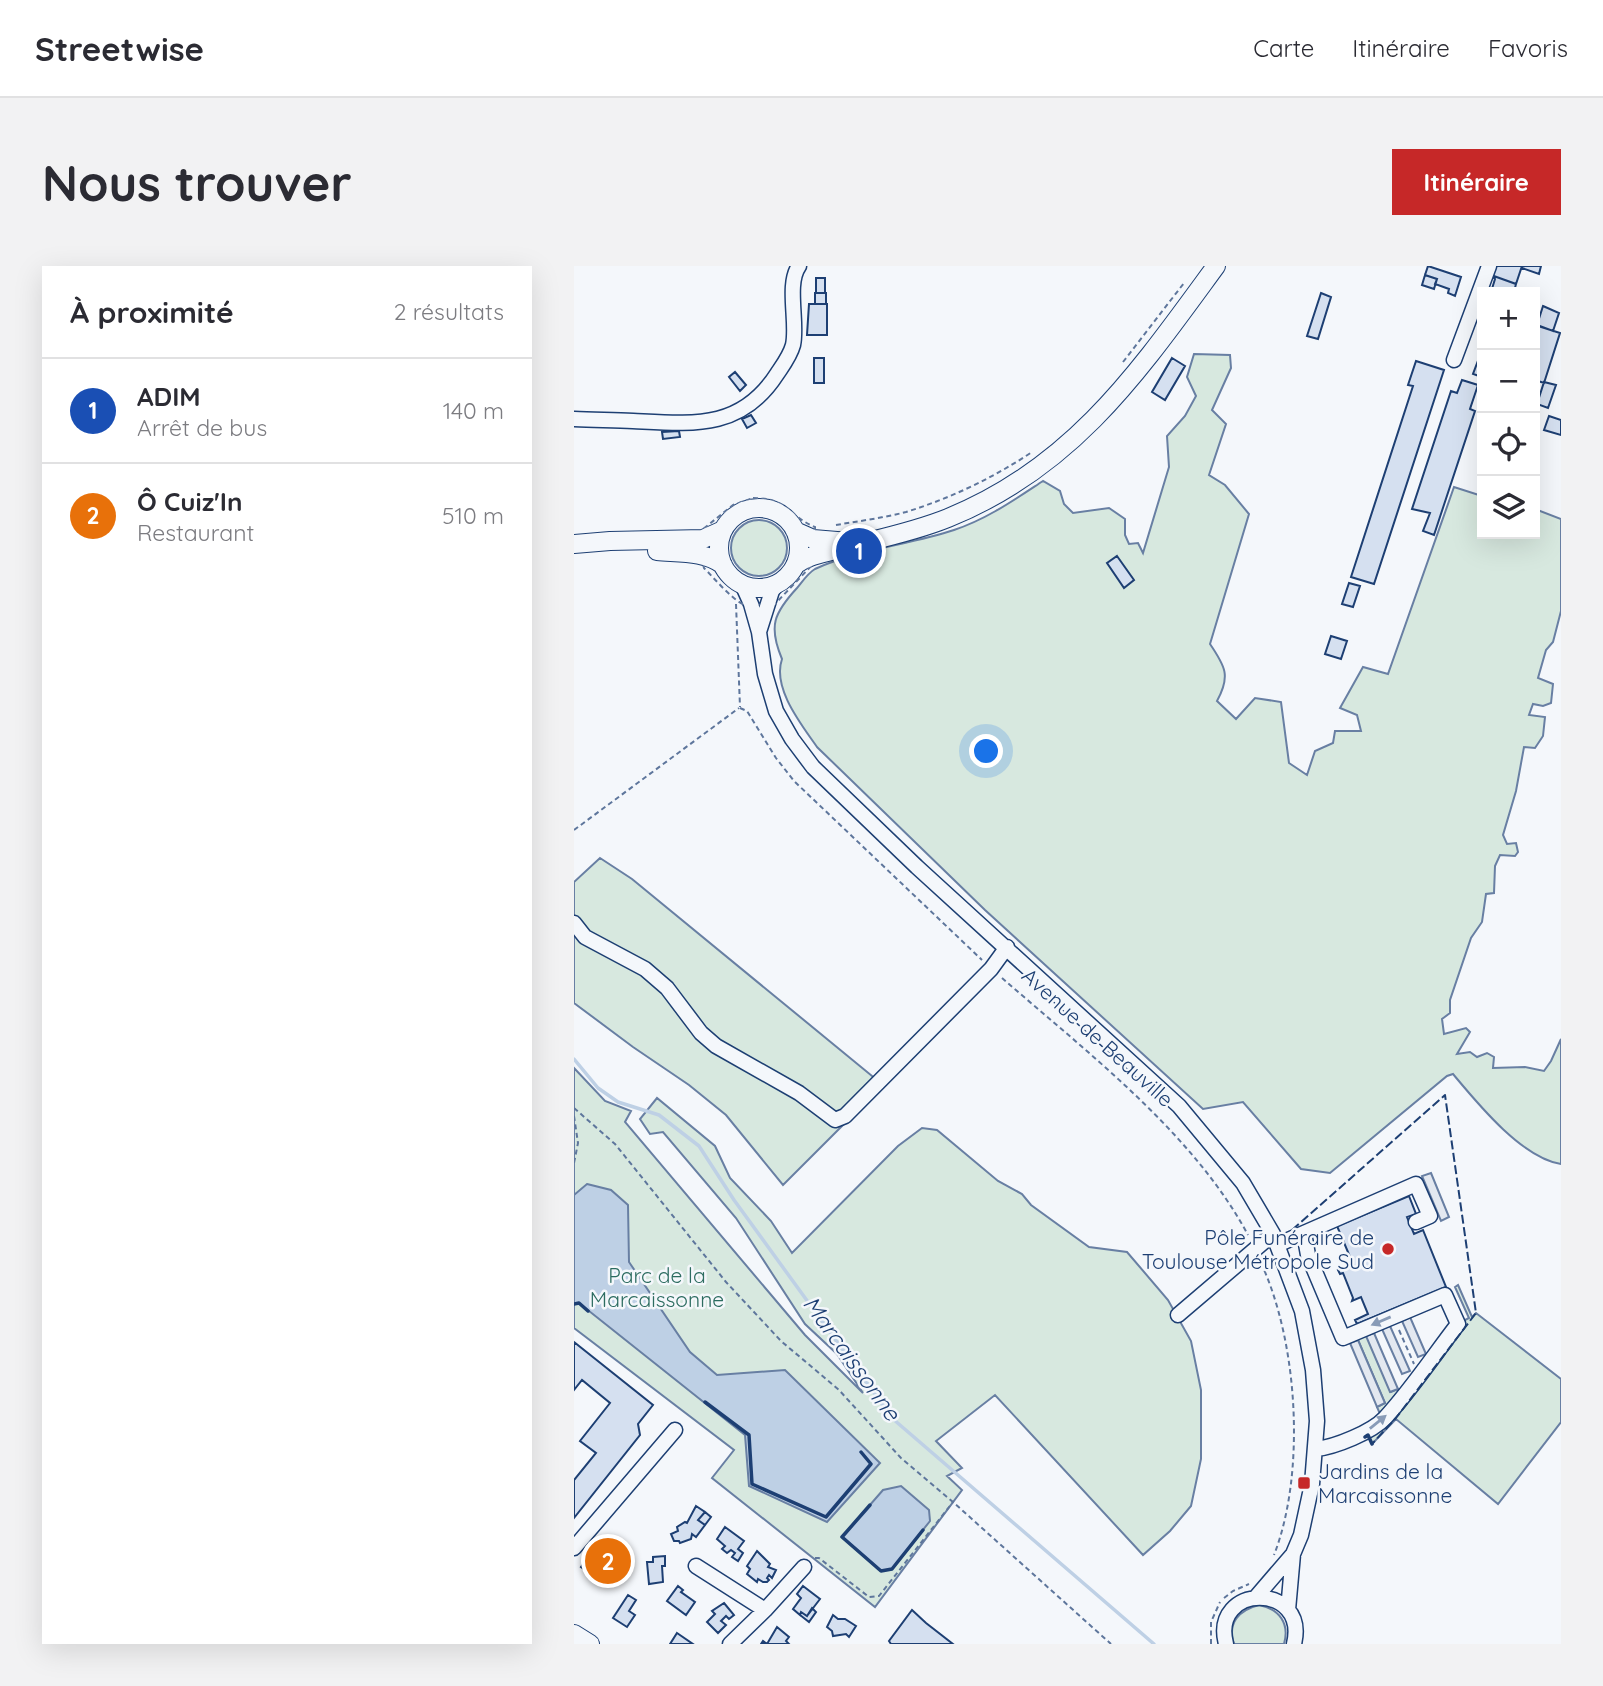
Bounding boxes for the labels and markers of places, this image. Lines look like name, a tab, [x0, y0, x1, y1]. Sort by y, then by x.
pin: 1	[836, 525, 882, 577]
place label: Pôle Funéraire de Toulouse Métropole Sud	[1142, 1224, 1374, 1274]
marker: Pôle Funéraire de Toulouse Métropole Sud	[1380, 1241, 1396, 1257]
place label: Jardins de la Marcaissonne	[1318, 1458, 1452, 1508]
marker: Jardins de la Marcaissonne	[1296, 1475, 1312, 1491]
pin: 2	[585, 1535, 631, 1587]

